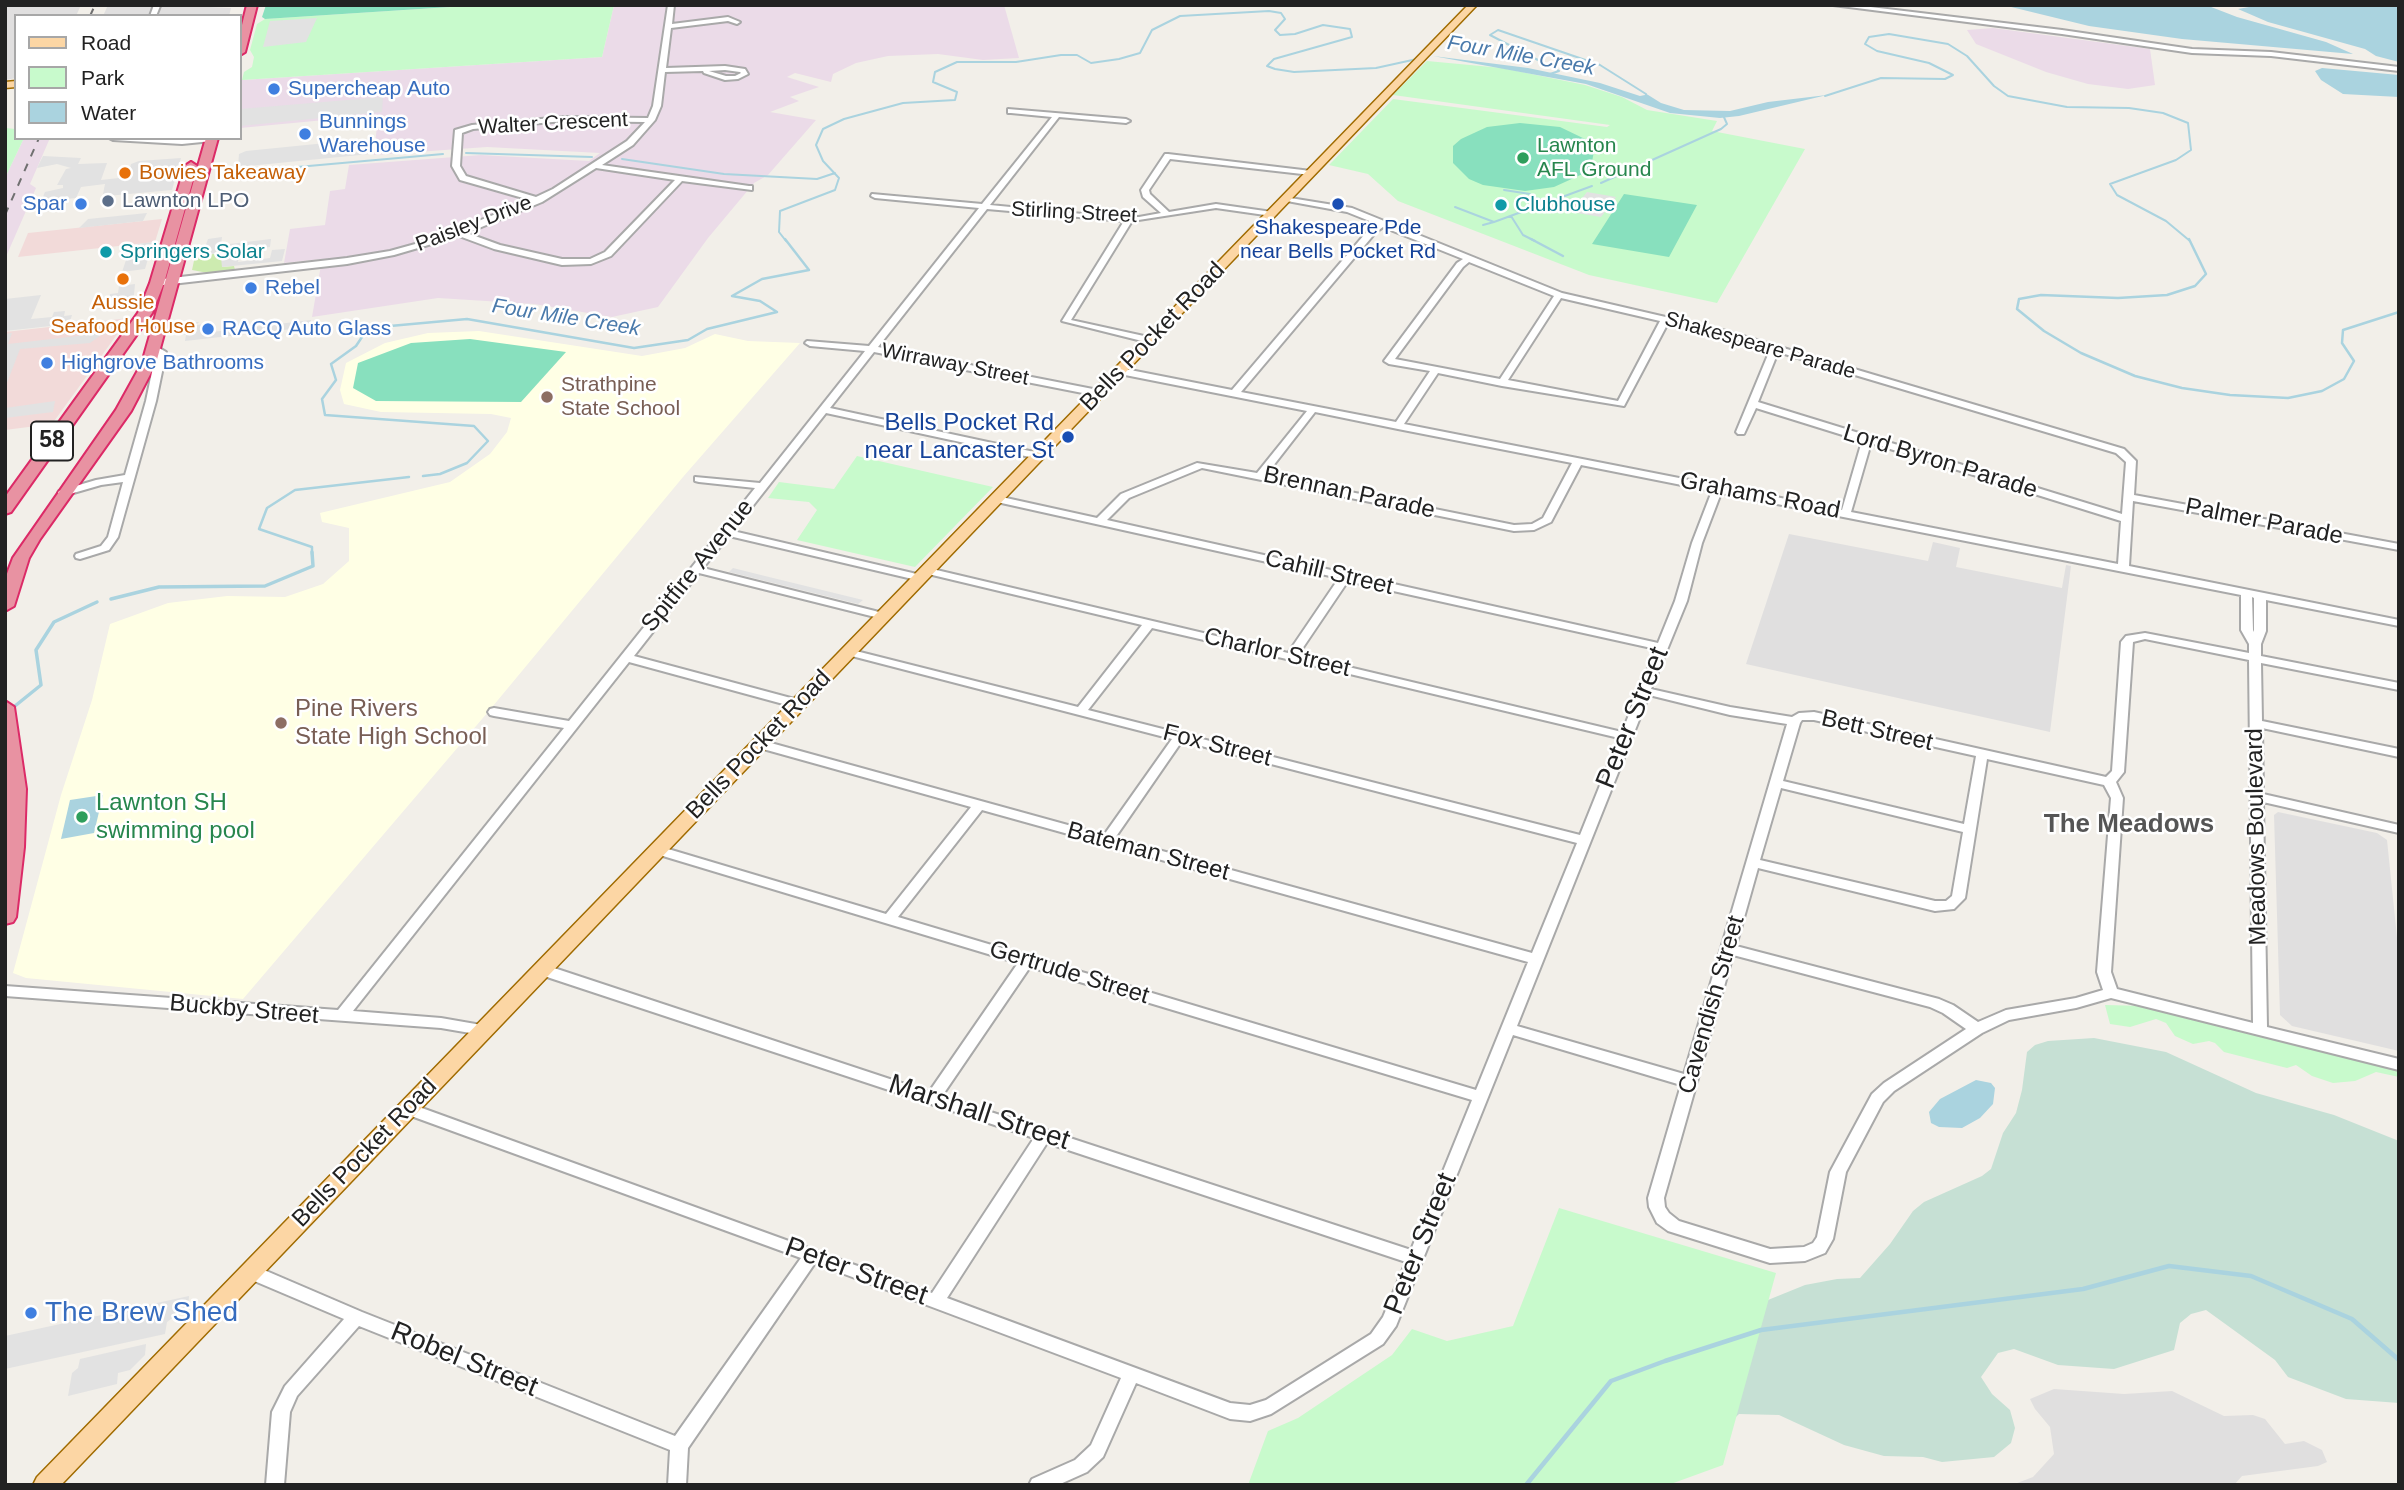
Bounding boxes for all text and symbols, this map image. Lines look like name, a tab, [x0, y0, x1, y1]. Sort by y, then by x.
legend	[14, 14, 242, 140]
text: Road	[81, 31, 131, 54]
water label: Four Mile Creek	[1445, 31, 1597, 81]
text: Park	[81, 66, 124, 89]
place label: Supercheap Auto	[288, 76, 450, 102]
marker: Supercheap Auto	[266, 81, 282, 97]
text: Water	[81, 101, 136, 124]
street label: Walter Crescent	[478, 107, 628, 141]
place label: Bunnings Warehouse	[319, 109, 426, 159]
marker: Bunnings Warehouse	[297, 126, 313, 142]
place label: Lawnton AFL Ground	[1537, 133, 1651, 183]
marker: Lawnton AFL Ground	[1515, 150, 1531, 166]
place label: Bowies Takeaway	[139, 160, 306, 186]
marker: Bowies Takeaway	[117, 165, 133, 181]
place label: Lawnton LPO	[122, 188, 249, 214]
street label: Paisley Drive	[412, 190, 536, 258]
place label: Spar	[23, 191, 67, 217]
place label: Clubhouse	[1515, 192, 1615, 218]
marker: Lawnton LPO	[100, 193, 116, 209]
marker: Spar	[73, 196, 89, 212]
marker: Shakespeare Pde near Bells Pocket Rd	[1330, 196, 1346, 212]
street label: Stirling Street	[1010, 197, 1138, 229]
marker: Clubhouse	[1493, 197, 1509, 213]
place label: Shakespeare Pde near Bells Pocket Rd	[1240, 215, 1436, 265]
place label: Springers Solar	[120, 239, 265, 265]
marker: Springers Solar	[98, 244, 114, 260]
street label: Bells Pocket Road	[1075, 256, 1231, 418]
marker: Aussie Seafood House	[115, 271, 131, 287]
place label: Rebel	[265, 275, 320, 301]
marker: Rebel	[243, 280, 259, 296]
place label: Aussie Seafood House	[51, 290, 195, 340]
water label: Four Mile Creek	[490, 294, 642, 342]
street label: Shakespeare Parade	[1662, 307, 1858, 385]
place label: RACQ Auto Glass	[222, 316, 391, 342]
marker: RACQ Auto Glass	[200, 321, 216, 337]
street label: Wirraway Street	[879, 338, 1031, 392]
place label: Highgrove Bathrooms	[61, 350, 264, 376]
marker: Highgrove Bathrooms	[39, 355, 55, 371]
place label: Strathpine State School	[561, 372, 680, 422]
marker: Strathpine State School	[539, 389, 555, 405]
place label: Bells Pocket Rd near Lancaster St	[865, 409, 1054, 465]
street label: Lord Byron Parade	[1839, 419, 2041, 505]
road number: 58	[31, 422, 73, 461]
marker: Bells Pocket Rd near Lancaster St	[1060, 429, 1076, 445]
street label: Brennan Parade	[1261, 461, 1437, 525]
street label: Grahams Road	[1677, 466, 1843, 526]
street label: Palmer Parade	[2183, 493, 2345, 551]
street label: Spitfire Avenue	[636, 494, 760, 638]
street label: Cahill Street	[1262, 544, 1396, 602]
street label: Charlor Street	[1201, 622, 1353, 684]
street label: Peter Street	[1589, 642, 1677, 794]
street label: Bells Pocket Road	[681, 664, 837, 826]
place label: Pine Rivers State High School	[295, 695, 487, 751]
street label: Bett Street	[1819, 704, 1935, 758]
marker: Pine Rivers State High School	[273, 715, 289, 731]
street label: Fox Street	[1160, 719, 1274, 773]
street label: Meadows Boulevard	[2241, 728, 2273, 946]
place label: Lawnton SH swimming pool	[96, 789, 255, 845]
marker: Lawnton SH swimming pool	[74, 809, 90, 825]
district label: The Meadows	[2044, 809, 2214, 841]
street label: Bateman Street	[1064, 817, 1232, 887]
street label: Cavendish Street	[1673, 913, 1751, 1097]
street label: Gertrude Street	[986, 935, 1152, 1011]
street label: Buckby Street	[168, 989, 320, 1031]
street label: Marshall Street	[884, 1068, 1074, 1158]
street label: Bells Pocket Road	[287, 1072, 443, 1234]
street label: Peter Street	[1377, 1168, 1465, 1320]
street label: Peter Street	[780, 1231, 932, 1313]
place label: The Brew Shed	[45, 1296, 238, 1330]
marker: The Brew Shed	[23, 1305, 39, 1321]
street label: Robel Street	[386, 1315, 542, 1405]

